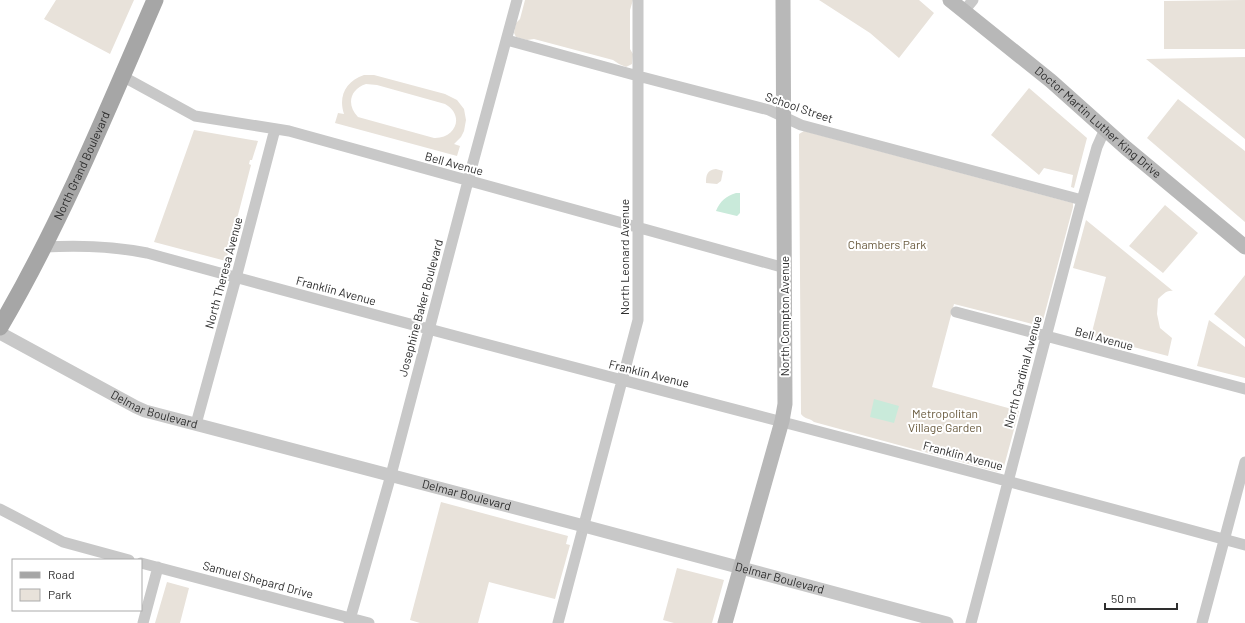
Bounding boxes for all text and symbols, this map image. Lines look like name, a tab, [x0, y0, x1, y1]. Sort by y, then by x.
street label: Doctor Martin Luther King Drive	[1032, 63, 1165, 180]
street label: School Street	[764, 89, 835, 125]
street label: North Grand Boulevard	[50, 109, 112, 222]
street label: Bell Avenue	[423, 149, 485, 178]
street label: North Leonard Avenue	[617, 199, 631, 315]
street label: North Theresa Avenue	[201, 215, 245, 330]
park label: Chambers Park	[848, 237, 926, 251]
street label: Josephine Baker Boulevard	[395, 238, 445, 378]
street label: North Compton Avenue	[777, 256, 791, 376]
street label: Franklin Avenue	[295, 273, 378, 307]
street label: North Cardinal Avenue	[1000, 314, 1044, 429]
street label: Bell Avenue	[1073, 324, 1135, 353]
street label: Franklin Avenue	[608, 356, 691, 390]
street label: Delmar Boulevard	[109, 387, 199, 431]
park label: Metropolitan Village Garden	[908, 406, 982, 434]
street label: Franklin Avenue	[922, 438, 1005, 472]
street label: Delmar Boulevard	[421, 476, 513, 513]
street label: Samuel Shepard Drive	[202, 558, 315, 600]
legend	[12, 559, 142, 611]
street label: Delmar Boulevard	[734, 559, 826, 596]
text: Road	[48, 567, 75, 581]
scale bar	[1105, 585, 1177, 611]
text: Park	[48, 587, 72, 601]
text: 50 m	[1111, 591, 1136, 605]

